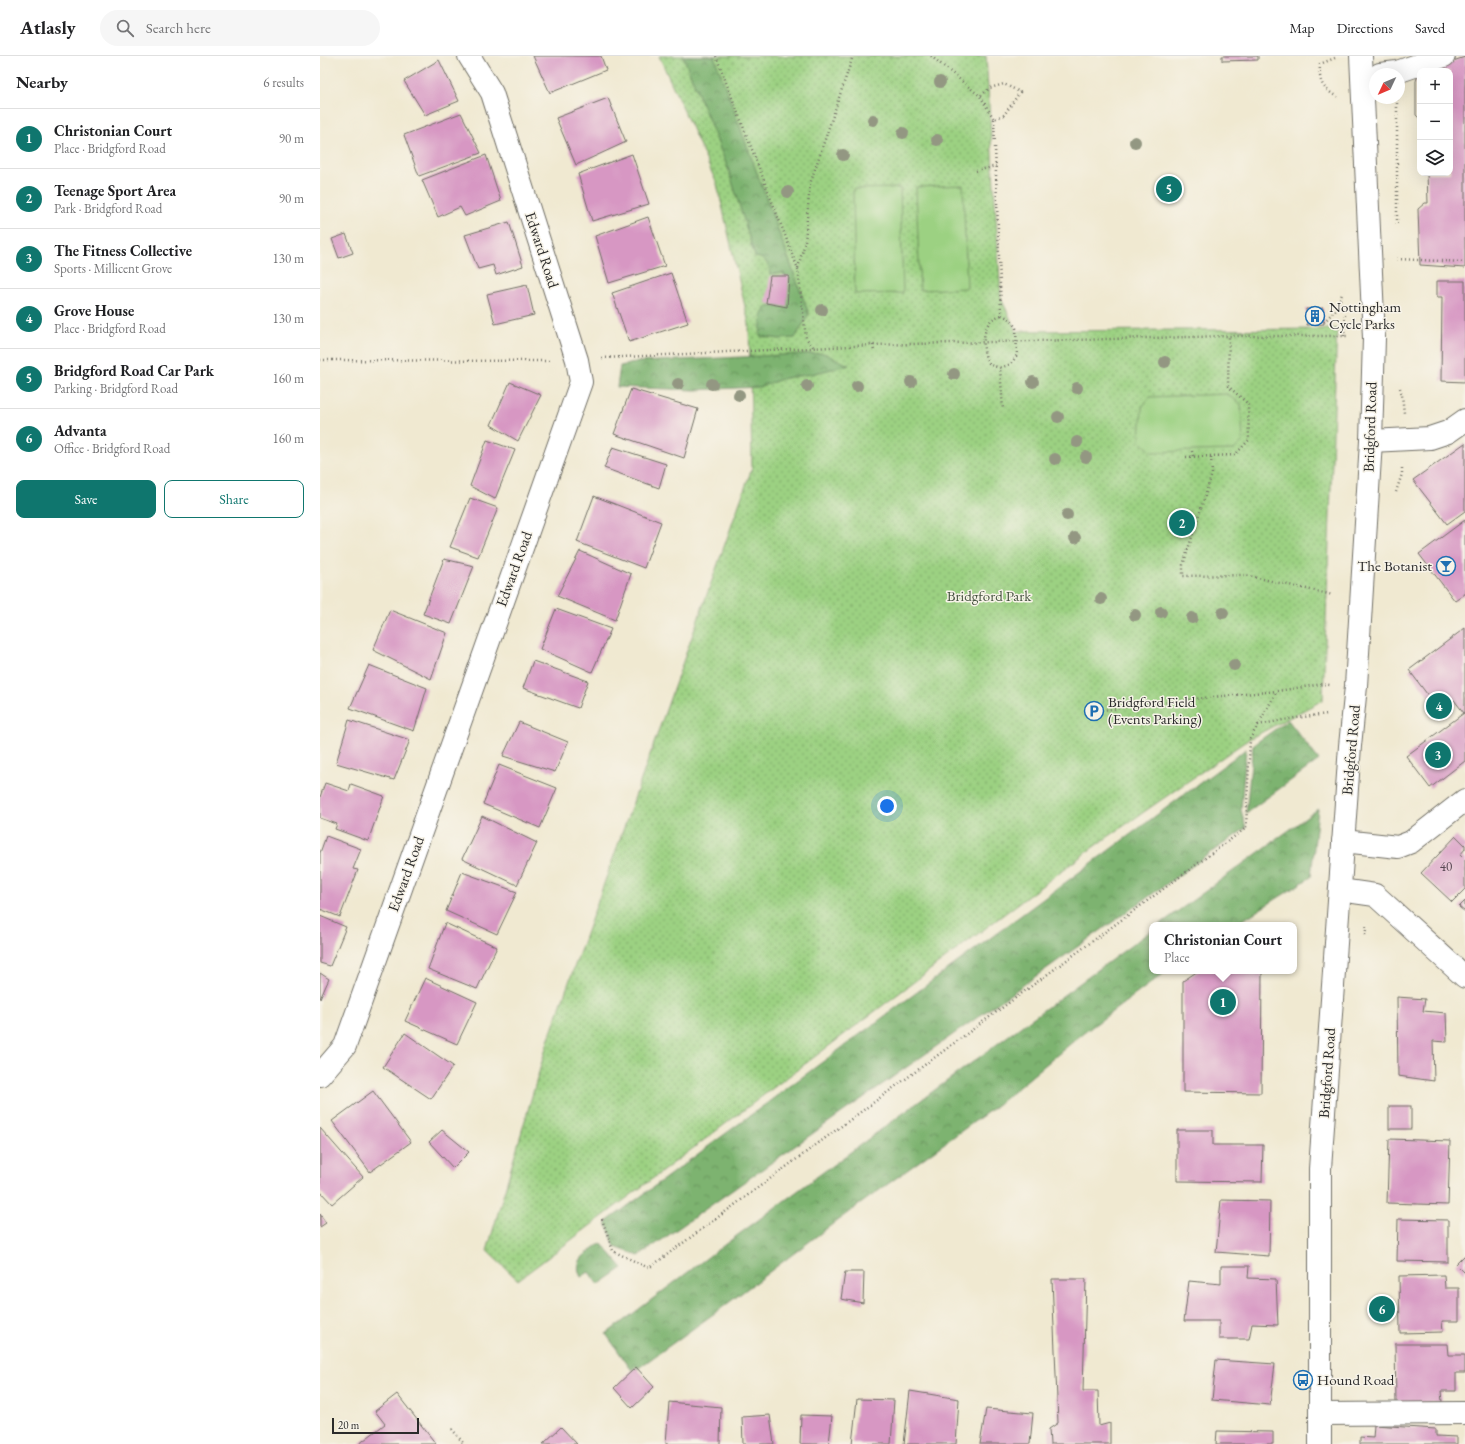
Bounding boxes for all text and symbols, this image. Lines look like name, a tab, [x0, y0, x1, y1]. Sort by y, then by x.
search box	[100, 10, 380, 46]
text: Atlasly	[20, 15, 76, 40]
icon: search	[114, 17, 136, 39]
text: Search here	[146, 18, 211, 37]
text: Map	[1289, 19, 1315, 37]
text: Directions	[1337, 19, 1393, 37]
text: Saved	[1415, 19, 1445, 37]
north arrow	[1369, 68, 1405, 104]
map controls	[1417, 68, 1453, 176]
button: +	[1417, 68, 1453, 104]
text: Nearby	[16, 71, 68, 93]
text: 6 results	[263, 74, 304, 91]
button: −	[1417, 104, 1453, 140]
text: Christonian Court	[54, 121, 172, 140]
text: 1	[26, 130, 32, 147]
text: 90 m	[279, 130, 304, 147]
text: Place · Bridgford Road	[54, 140, 166, 157]
button: layers	[1417, 140, 1453, 176]
pin: 5	[1156, 174, 1182, 204]
text: Teenage Sport Area	[54, 181, 176, 200]
text: 2	[26, 190, 32, 207]
text: 90 m	[279, 190, 304, 207]
text: Park · Bridgford Road	[54, 200, 162, 217]
street label: Edward Road	[521, 209, 564, 291]
text: The Fitness Collective	[54, 241, 192, 260]
text: 3	[26, 250, 32, 267]
text: 130 m	[273, 250, 304, 267]
text: Sports · Millicent Grove	[54, 260, 172, 277]
place label: Nottingham Cycle Parks	[1329, 297, 1402, 333]
text: Grove House	[54, 301, 134, 320]
building icon: Nottingham Cycle Parks	[1304, 305, 1326, 327]
text: 4	[26, 310, 32, 327]
text: 130 m	[273, 310, 304, 327]
text: Place · Bridgford Road	[54, 320, 166, 337]
text: Bridgford Road Car Park	[54, 361, 214, 380]
text: 5	[26, 370, 32, 387]
text: 160 m	[273, 370, 304, 387]
text: Parking · Bridgford Road	[54, 380, 178, 397]
street label: Bridgford Road	[1358, 381, 1381, 472]
text: Advanta	[54, 421, 107, 440]
text: 6	[26, 430, 32, 447]
text: 160 m	[273, 430, 304, 447]
text: Office · Bridgford Road	[54, 440, 170, 457]
button: Save	[16, 480, 156, 518]
button: Share	[164, 480, 304, 518]
pin: 2	[1169, 508, 1195, 538]
street label: Edward Road	[491, 528, 536, 609]
bar icon: The Botanist	[1435, 555, 1457, 577]
place label: The Botanist	[1357, 556, 1432, 575]
park label: Bridgford Park	[947, 586, 1032, 605]
pin: 4	[1426, 691, 1452, 721]
place label: Bridgford Field (Events Parking)	[1108, 692, 1202, 728]
parking icon: Bridgford Field (Events Parking)	[1083, 700, 1105, 722]
street label: Bridgford Road	[1337, 704, 1364, 796]
pin: 3	[1425, 740, 1451, 770]
your location	[877, 796, 897, 816]
street label: Edward Road	[383, 833, 428, 914]
house number: 40	[1440, 858, 1452, 875]
popup	[1149, 922, 1297, 974]
text: Christonian Court	[1164, 930, 1282, 949]
text: Place	[1164, 949, 1190, 966]
pin: 1	[1210, 987, 1236, 1017]
street label: Bridgford Road	[1314, 1027, 1339, 1119]
pin: 6	[1369, 1294, 1395, 1324]
bus stop icon: Hound Road	[1292, 1369, 1314, 1391]
place label: Hound Road	[1317, 1370, 1395, 1389]
scale bar	[332, 1416, 419, 1435]
text: 20 m	[338, 1418, 359, 1432]

